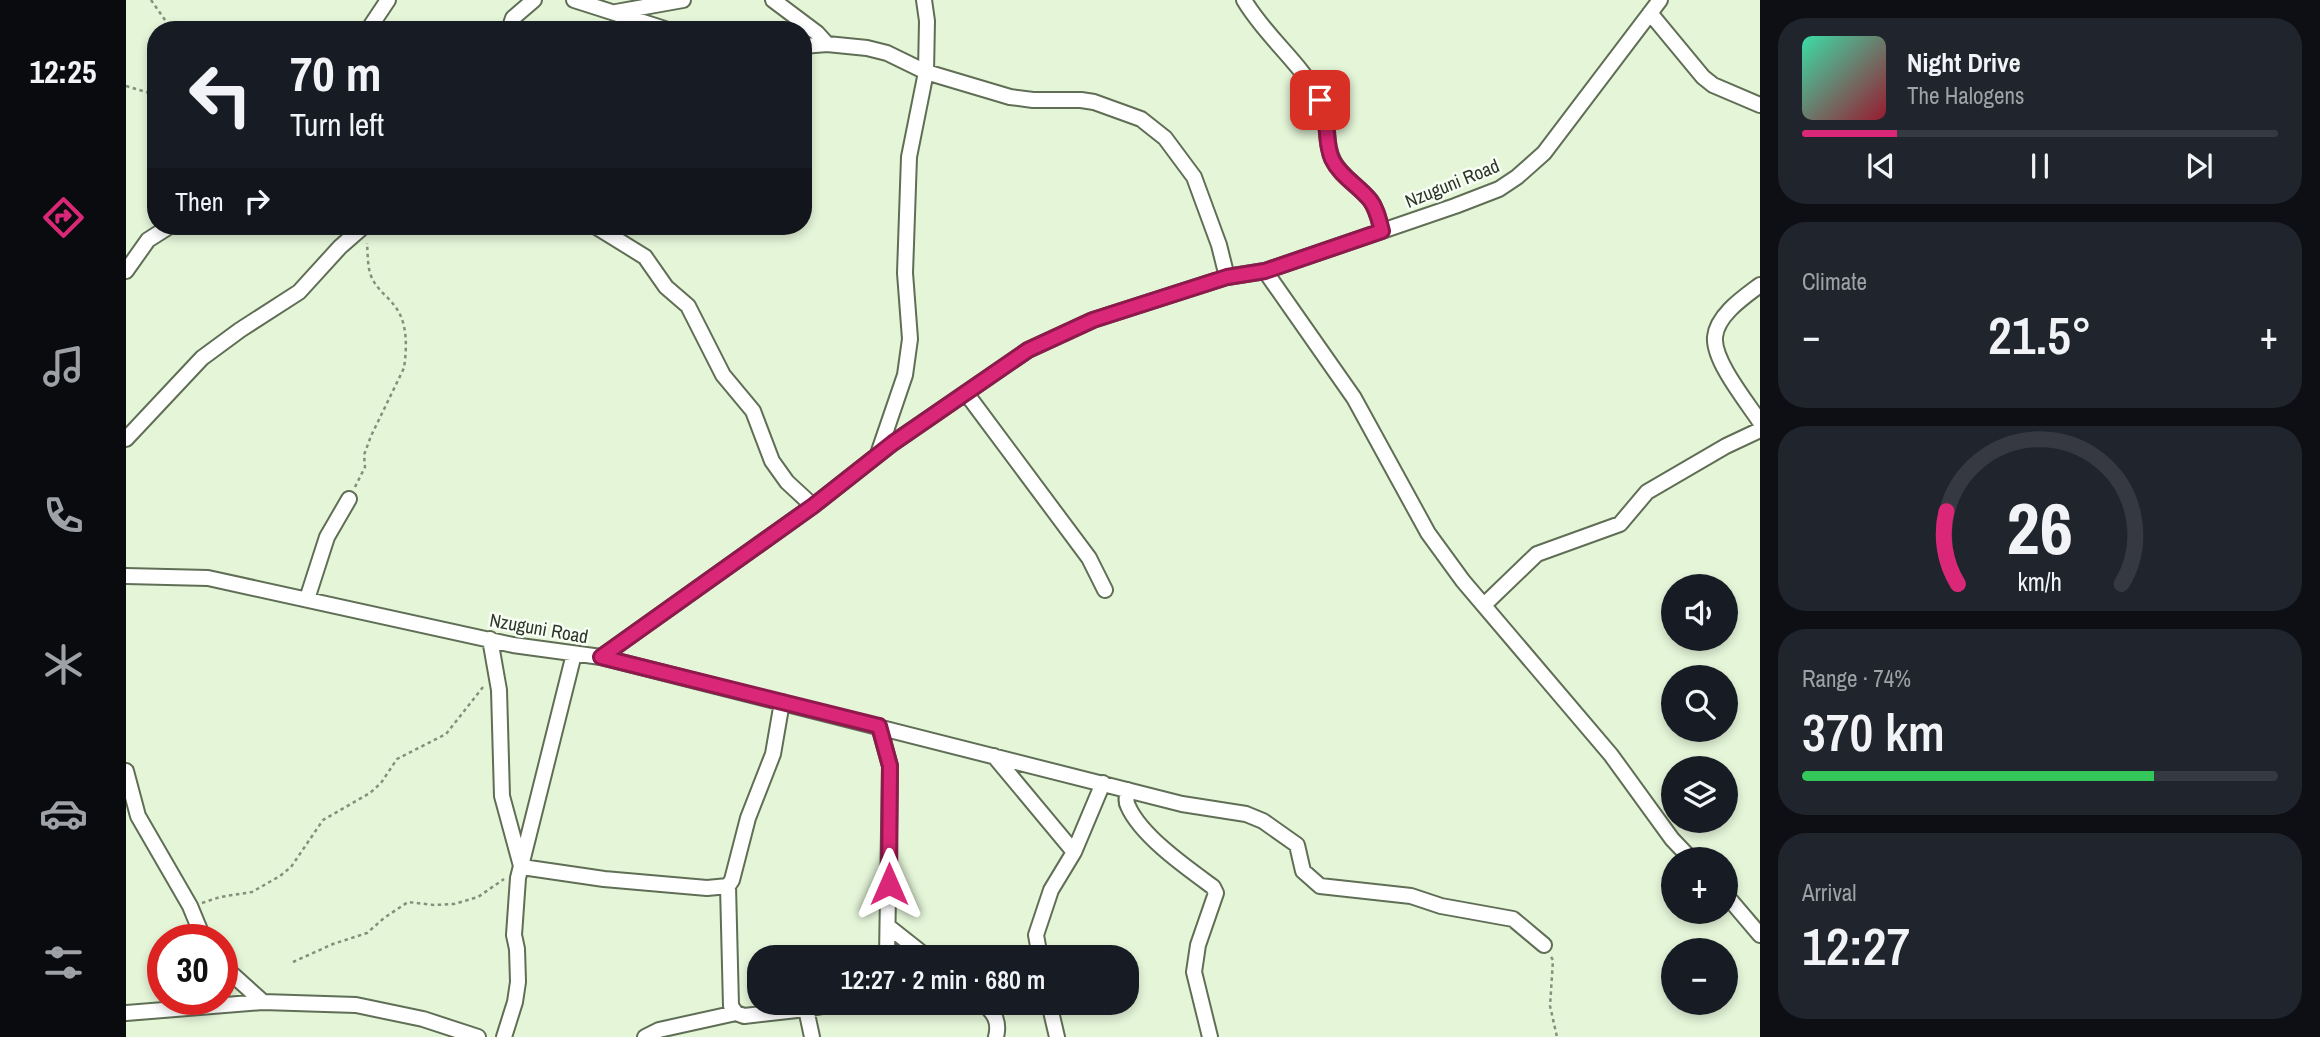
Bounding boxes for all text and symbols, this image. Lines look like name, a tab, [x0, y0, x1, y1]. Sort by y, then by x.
text: 70 m	[290, 40, 382, 106]
text: Night Drive	[1907, 45, 2021, 80]
icon: left	[175, 49, 266, 140]
text: 12:25	[29, 50, 97, 93]
pin	[1290, 70, 1350, 130]
text: The Halogens	[1907, 80, 2024, 111]
icon: arrive	[1301, 81, 1339, 119]
text: Turn left	[290, 103, 384, 146]
icon: previous	[1862, 147, 1900, 185]
icon: pause	[2021, 147, 2059, 185]
icon: next	[2180, 147, 2218, 185]
street label: Nzuguni Road	[1401, 152, 1503, 214]
icon: right	[238, 182, 276, 220]
text: Then	[175, 184, 224, 219]
icon: directions	[39, 193, 88, 242]
text: Climate	[1802, 266, 1867, 297]
text: 21.5°	[1988, 300, 2092, 370]
text: −	[1802, 310, 1820, 361]
text: +	[2260, 310, 2278, 361]
icon: music	[39, 342, 88, 391]
text: 26	[2007, 480, 2073, 578]
icon: phone	[39, 491, 88, 540]
text: km/h	[2018, 565, 2062, 599]
map controls	[1661, 574, 1738, 1015]
button: sound	[1661, 574, 1738, 651]
street label: Nzuguni Road	[488, 607, 590, 649]
icon: climate	[39, 640, 88, 689]
text: Range · 74%	[1802, 663, 1911, 694]
button: search	[1661, 665, 1738, 742]
text: 370 km	[1802, 697, 1945, 767]
button: layers	[1661, 756, 1738, 833]
icon: car	[39, 789, 88, 838]
position arrow	[852, 847, 926, 921]
button: +	[1661, 847, 1738, 924]
text: Arrival	[1802, 877, 1857, 908]
text: 12:27	[1802, 911, 1910, 981]
speed limit sign: 30	[147, 924, 238, 1015]
icon: filters	[39, 938, 88, 987]
button: −	[1661, 938, 1738, 1015]
text: 12:27 · 2 min · 680 m	[841, 962, 1045, 997]

